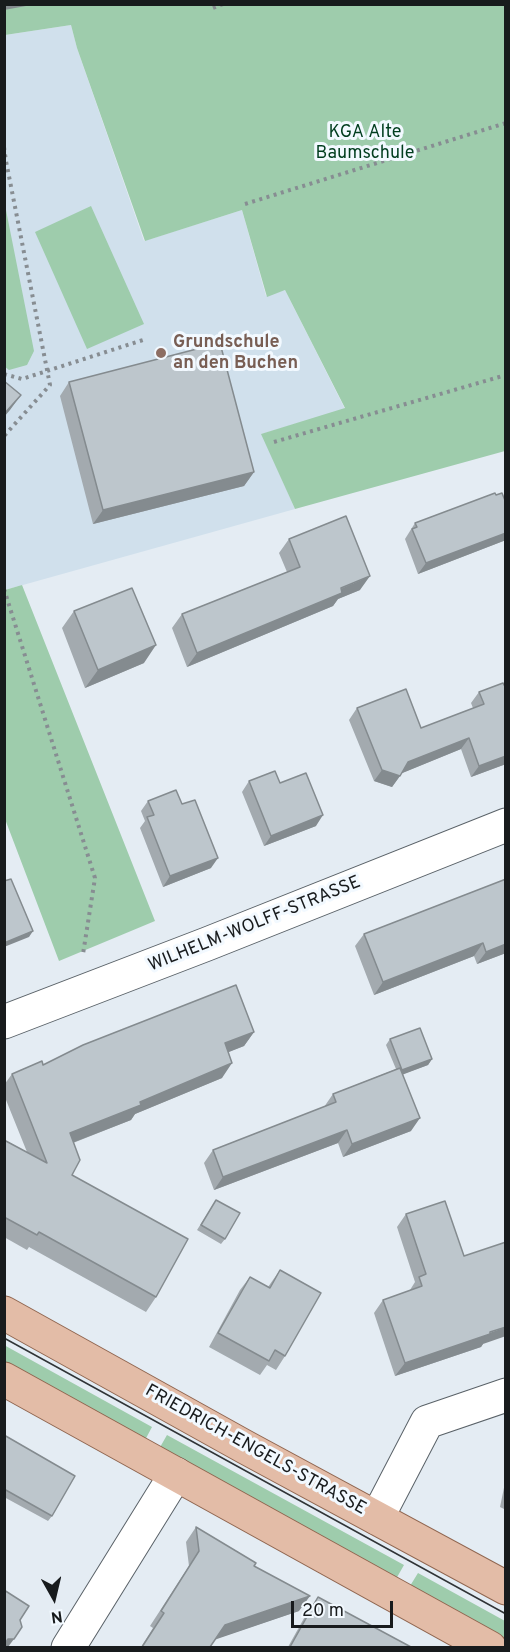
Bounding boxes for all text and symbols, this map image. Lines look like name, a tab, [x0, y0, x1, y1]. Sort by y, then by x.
park label: KGA Alte Baumschule	[316, 122, 414, 164]
place label: Grundschule an den Buchen	[173, 332, 298, 374]
marker: Grundschule an den Buchen	[154, 346, 168, 360]
street label: WILHELM-WOLFF-STRASSE	[146, 872, 364, 978]
street label: FRIEDRICH-ENGELS-STRASSE	[141, 1381, 369, 1521]
north arrow	[24, 1568, 84, 1628]
scale bar	[294, 1589, 396, 1627]
text: 20 m	[302, 1600, 344, 1623]
text: N	[49, 1605, 64, 1627]

